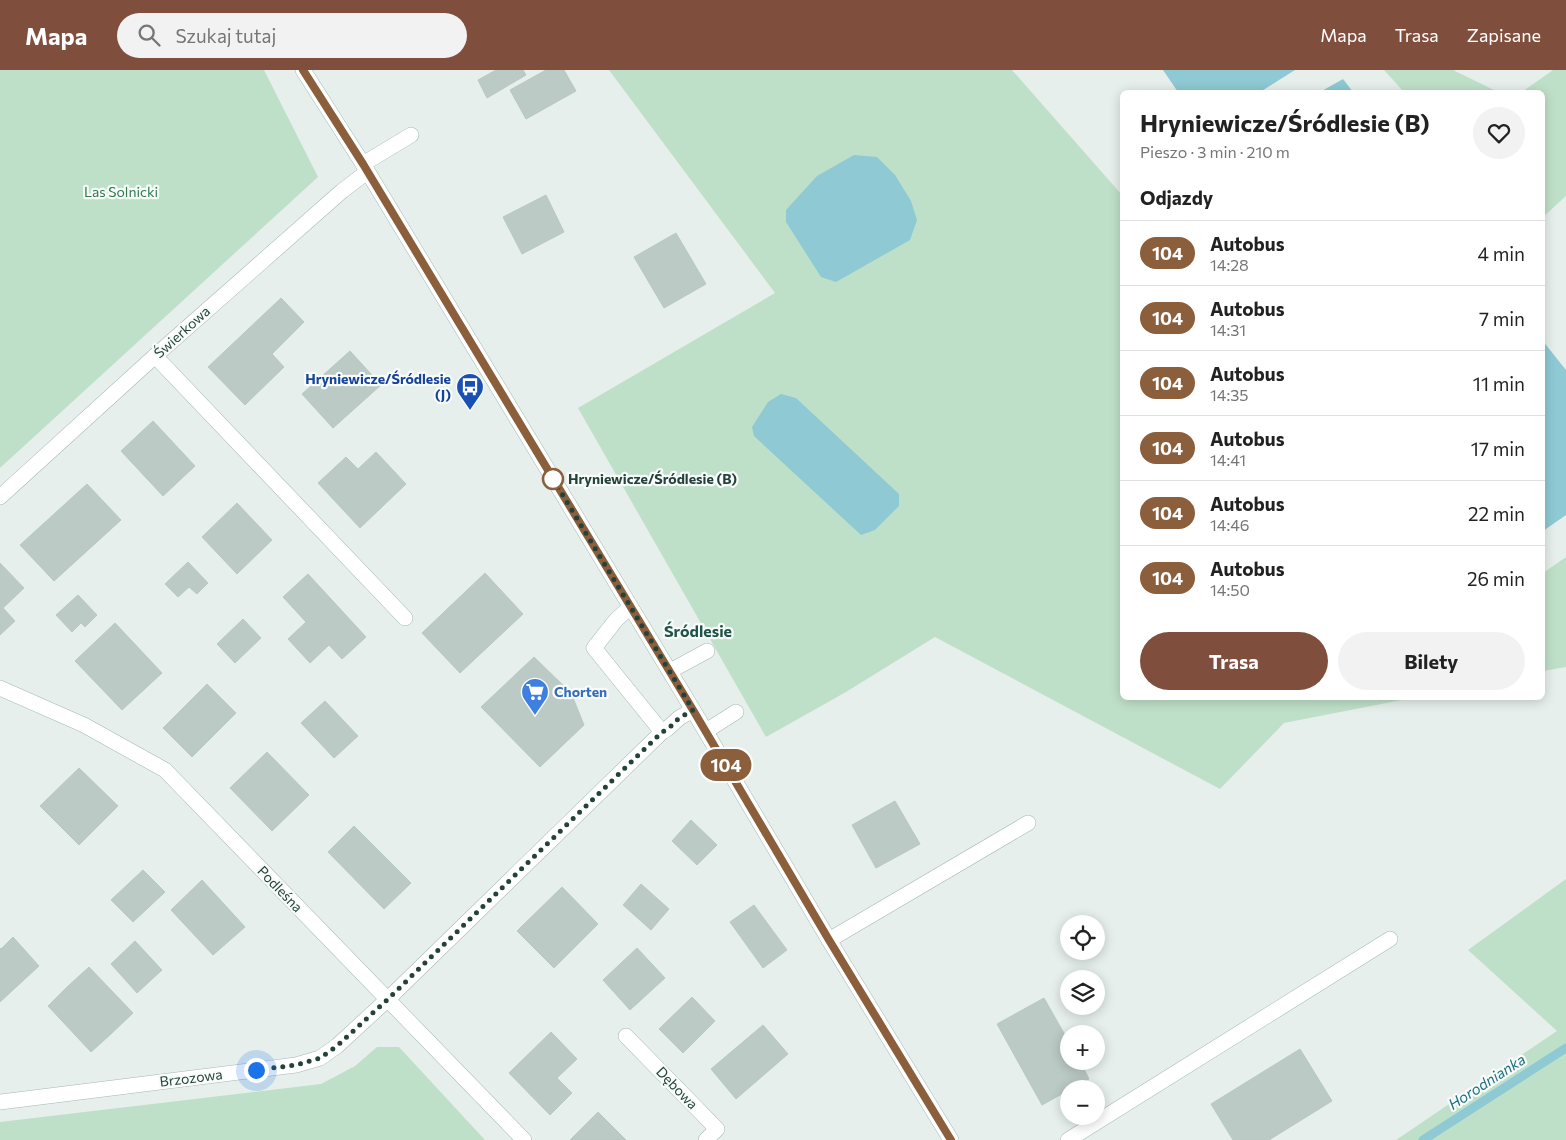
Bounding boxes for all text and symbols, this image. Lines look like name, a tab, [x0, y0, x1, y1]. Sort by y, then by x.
search box	[117, 13, 467, 58]
text: Mapa	[25, 21, 87, 50]
icon: search	[135, 21, 163, 49]
text: Szukaj tutaj	[175, 24, 276, 47]
text: Mapa	[1320, 24, 1367, 46]
text: Trasa	[1395, 24, 1439, 46]
text: Zapisane	[1467, 24, 1541, 46]
button: heart	[1473, 107, 1525, 159]
text: Hryniewicze/Śródlesie (B)	[1140, 108, 1430, 137]
text: Pieszo · 3 min · 210 m	[1140, 142, 1290, 161]
park label: Las Solnicki	[84, 183, 158, 200]
text: Odjazdy	[1140, 186, 1213, 209]
text: Autobus	[1210, 232, 1285, 255]
text: 104	[1152, 242, 1183, 264]
text: 4 min	[1478, 242, 1525, 265]
text: 14:28	[1210, 255, 1249, 274]
text: Autobus	[1210, 297, 1285, 320]
street label: Świerkowa	[150, 302, 213, 361]
text: 104	[1152, 307, 1183, 329]
text: 7 min	[1479, 307, 1525, 330]
text: 14:31	[1210, 320, 1246, 339]
text: Autobus	[1210, 362, 1285, 385]
place label: Hryniewicze/Śródlesie (J)	[305, 370, 451, 403]
bus stop icon: Hryniewicze/Śródlesie (J)	[455, 372, 485, 411]
text: 104	[1152, 372, 1183, 394]
text: 11 min	[1473, 372, 1525, 395]
text: 14:35	[1210, 385, 1249, 404]
text: Autobus	[1210, 427, 1285, 450]
text: 104	[1152, 437, 1183, 459]
text: 17 min	[1471, 437, 1525, 460]
text: 14:41	[1210, 450, 1246, 469]
marker: Hryniewicze/Śródlesie (B)	[542, 468, 564, 490]
place label: Hryniewicze/Śródlesie (B)	[568, 470, 737, 487]
text: Autobus	[1210, 492, 1285, 515]
text: 104	[1152, 502, 1183, 524]
text: 22 min	[1468, 502, 1525, 525]
text: 14:46	[1210, 515, 1250, 534]
text: Autobus	[1210, 557, 1285, 580]
text: 104	[1152, 567, 1183, 589]
text: 26 min	[1467, 567, 1525, 590]
text: 14:50	[1210, 580, 1250, 599]
district label: Śródlesie	[664, 621, 732, 640]
button: Trasa	[1140, 632, 1328, 690]
button: Bilety	[1338, 632, 1525, 690]
supermarket icon: Chorten	[520, 677, 550, 716]
place label: Chorten	[554, 683, 607, 700]
line badge: 104	[697, 749, 755, 781]
text: 104	[710, 754, 742, 776]
street label: Podleśna	[254, 862, 306, 915]
map controls	[1060, 915, 1105, 1125]
button: locate	[1060, 915, 1105, 960]
button: layers	[1060, 970, 1105, 1015]
button: +	[1060, 1025, 1105, 1070]
water label: Horodnianka	[1444, 1049, 1529, 1113]
your location	[244, 1058, 269, 1083]
street label: Dębowa	[653, 1063, 702, 1112]
street label: Brzozowa	[158, 1065, 223, 1090]
button: −	[1060, 1080, 1105, 1125]

